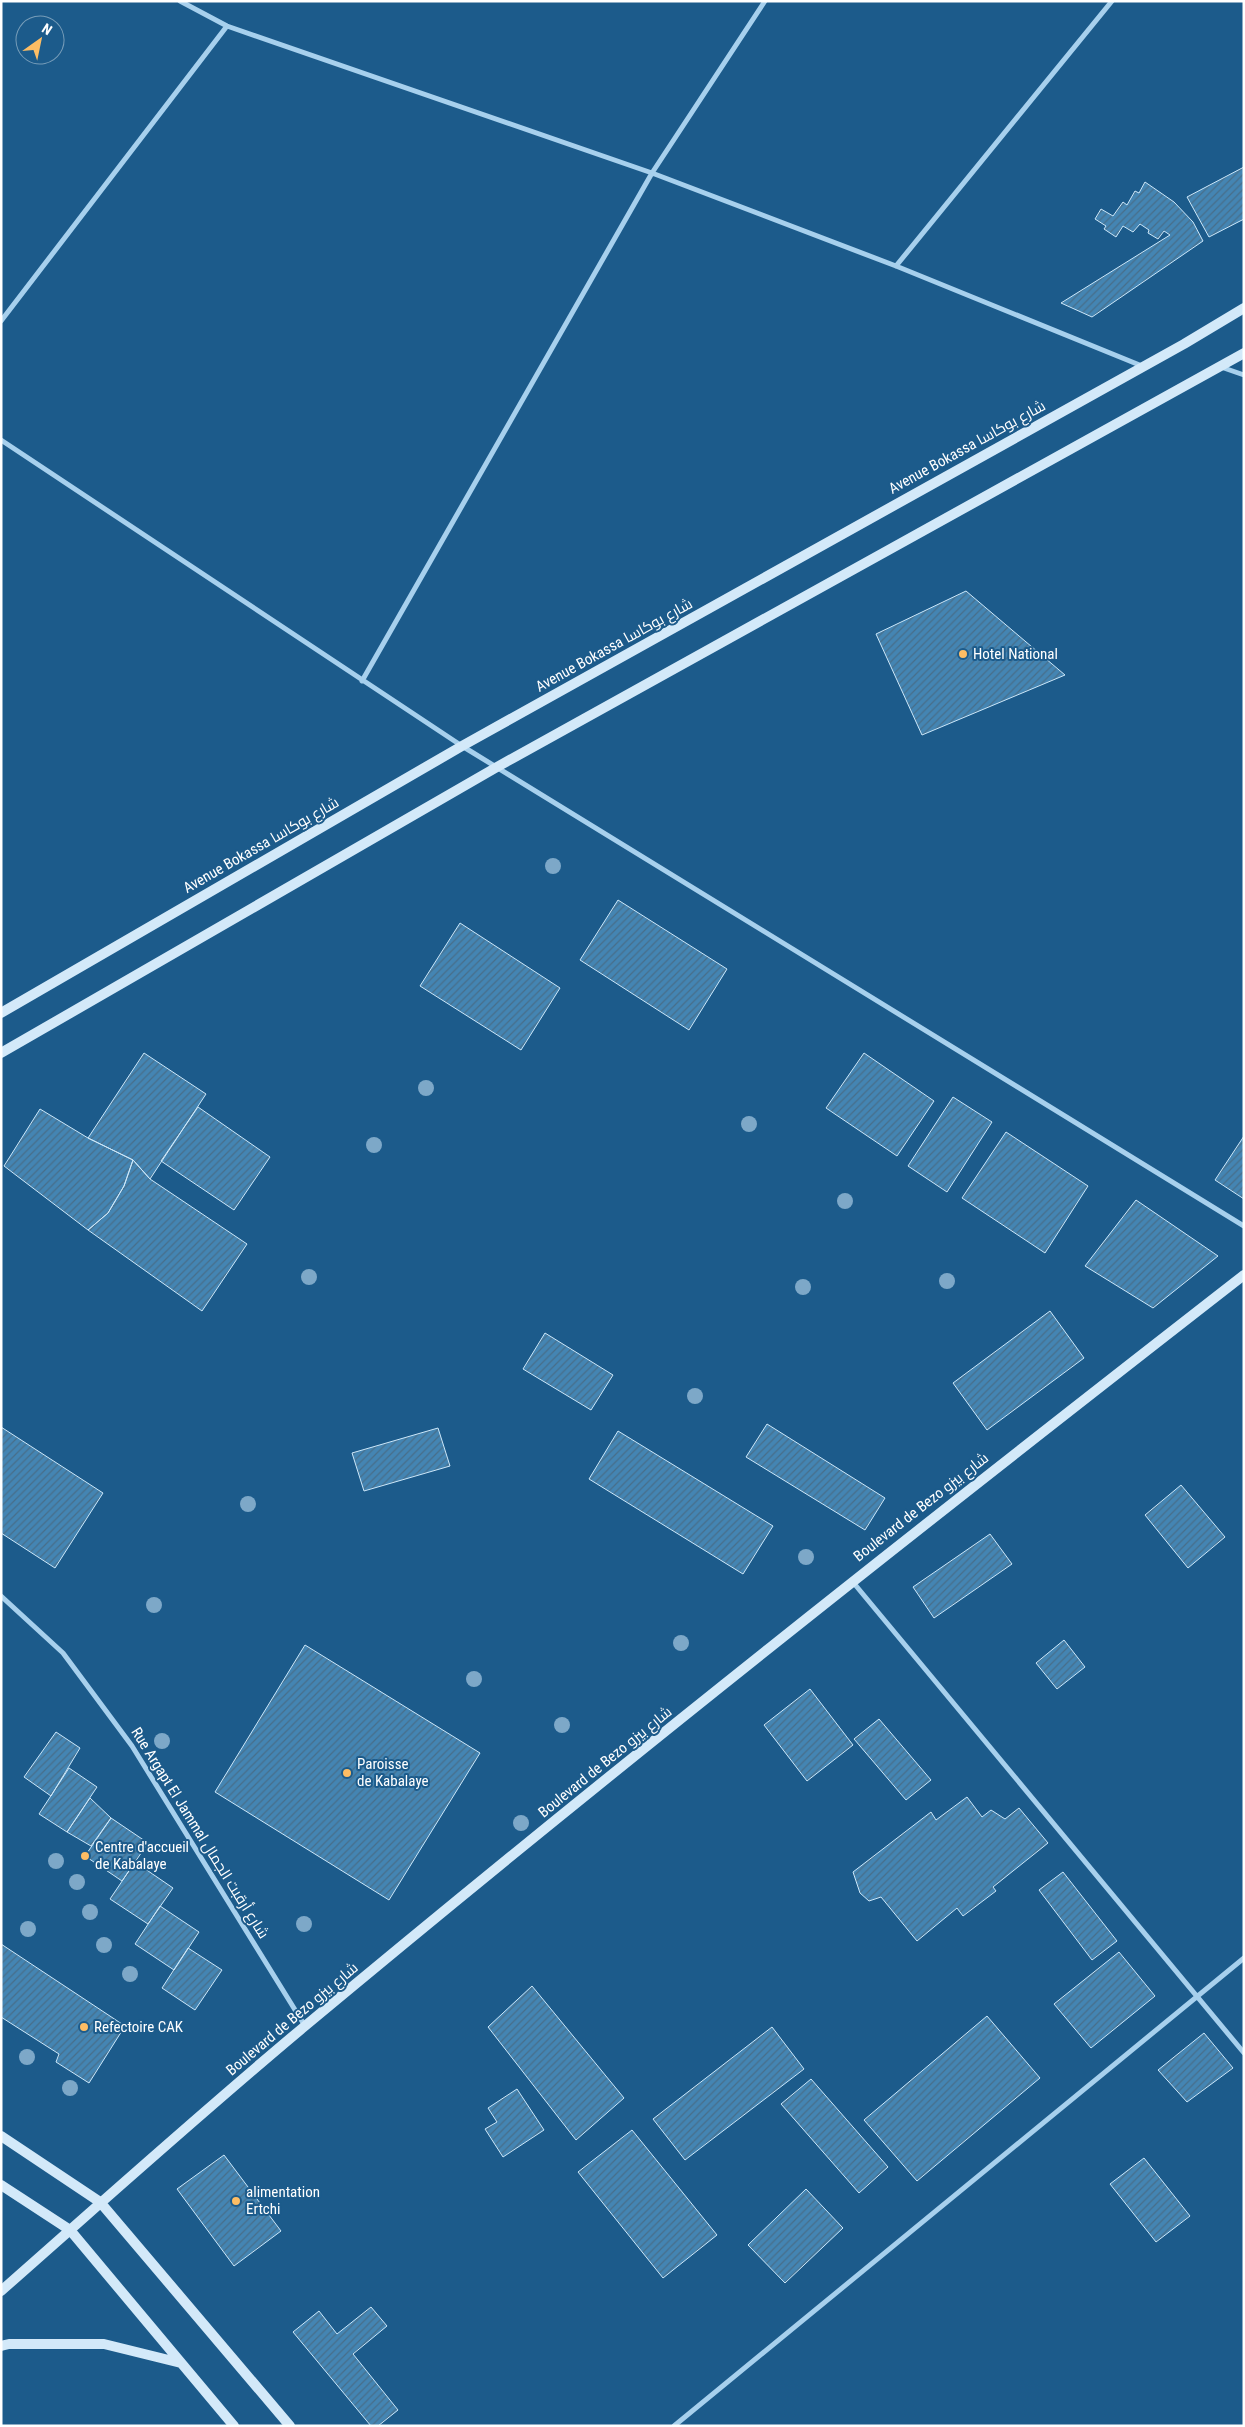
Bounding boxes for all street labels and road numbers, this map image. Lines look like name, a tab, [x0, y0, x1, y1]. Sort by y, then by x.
street label: Avenue Bokassa شارع بوكاسا	[885, 396, 1049, 499]
street label: Avenue Bokassa شارع بوكاسا	[532, 594, 696, 697]
street label: Avenue Bokassa شارع بوكاسا	[180, 793, 343, 899]
street label: Boulevard de Bezo شارع بيزو	[850, 1449, 993, 1567]
street label: Boulevard de Bezo شارع بيزو	[535, 1703, 677, 1823]
street label: Rue Argapt El Jammal شارع أرقبت الجمال	[126, 1724, 274, 1943]
street label: Boulevard de Bezo شارع بيزو	[223, 1959, 363, 2081]

